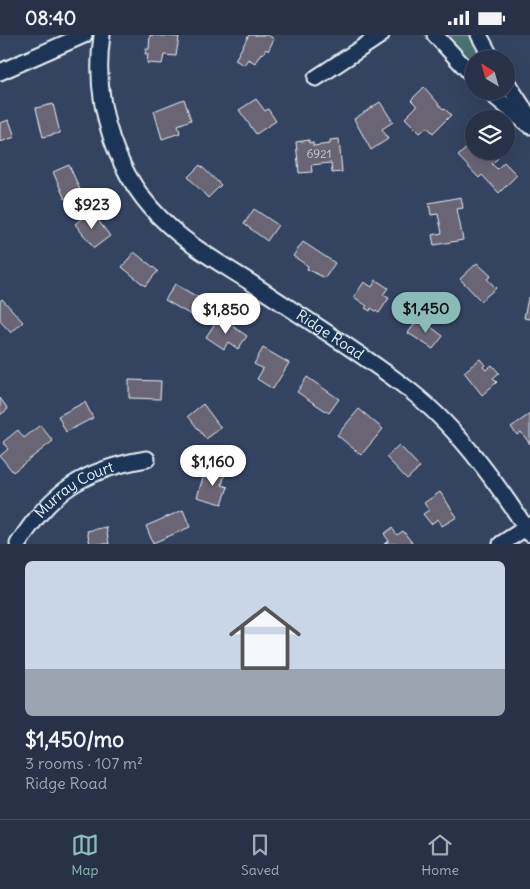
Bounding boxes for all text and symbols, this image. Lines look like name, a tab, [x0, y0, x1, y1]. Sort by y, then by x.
text: 08:40	[25, 6, 76, 30]
north arrow	[465, 50, 515, 100]
map controls	[465, 50, 515, 160]
button: layers	[465, 110, 515, 160]
house number: 6921	[306, 146, 332, 161]
pin: $923	[62, 187, 122, 230]
text: $923	[74, 194, 110, 214]
pin: $1,450	[385, 291, 467, 334]
pin: $1,850	[185, 293, 267, 335]
text: $1,450	[403, 298, 449, 318]
text: $1,850	[202, 299, 250, 319]
street label: Ridge Road	[293, 305, 368, 364]
pin: $1,160	[172, 445, 254, 487]
text: $1,160	[191, 451, 235, 471]
street label: Murray Court	[30, 457, 116, 522]
icon: home	[220, 593, 310, 683]
text: $1,450/mo	[25, 726, 124, 753]
text: 3 rooms · 107 m²	[25, 753, 143, 773]
text: Ridge Road	[25, 773, 107, 793]
tab: Map	[71, 831, 99, 879]
tab: Saved	[241, 831, 279, 879]
tab: Home	[421, 831, 459, 879]

